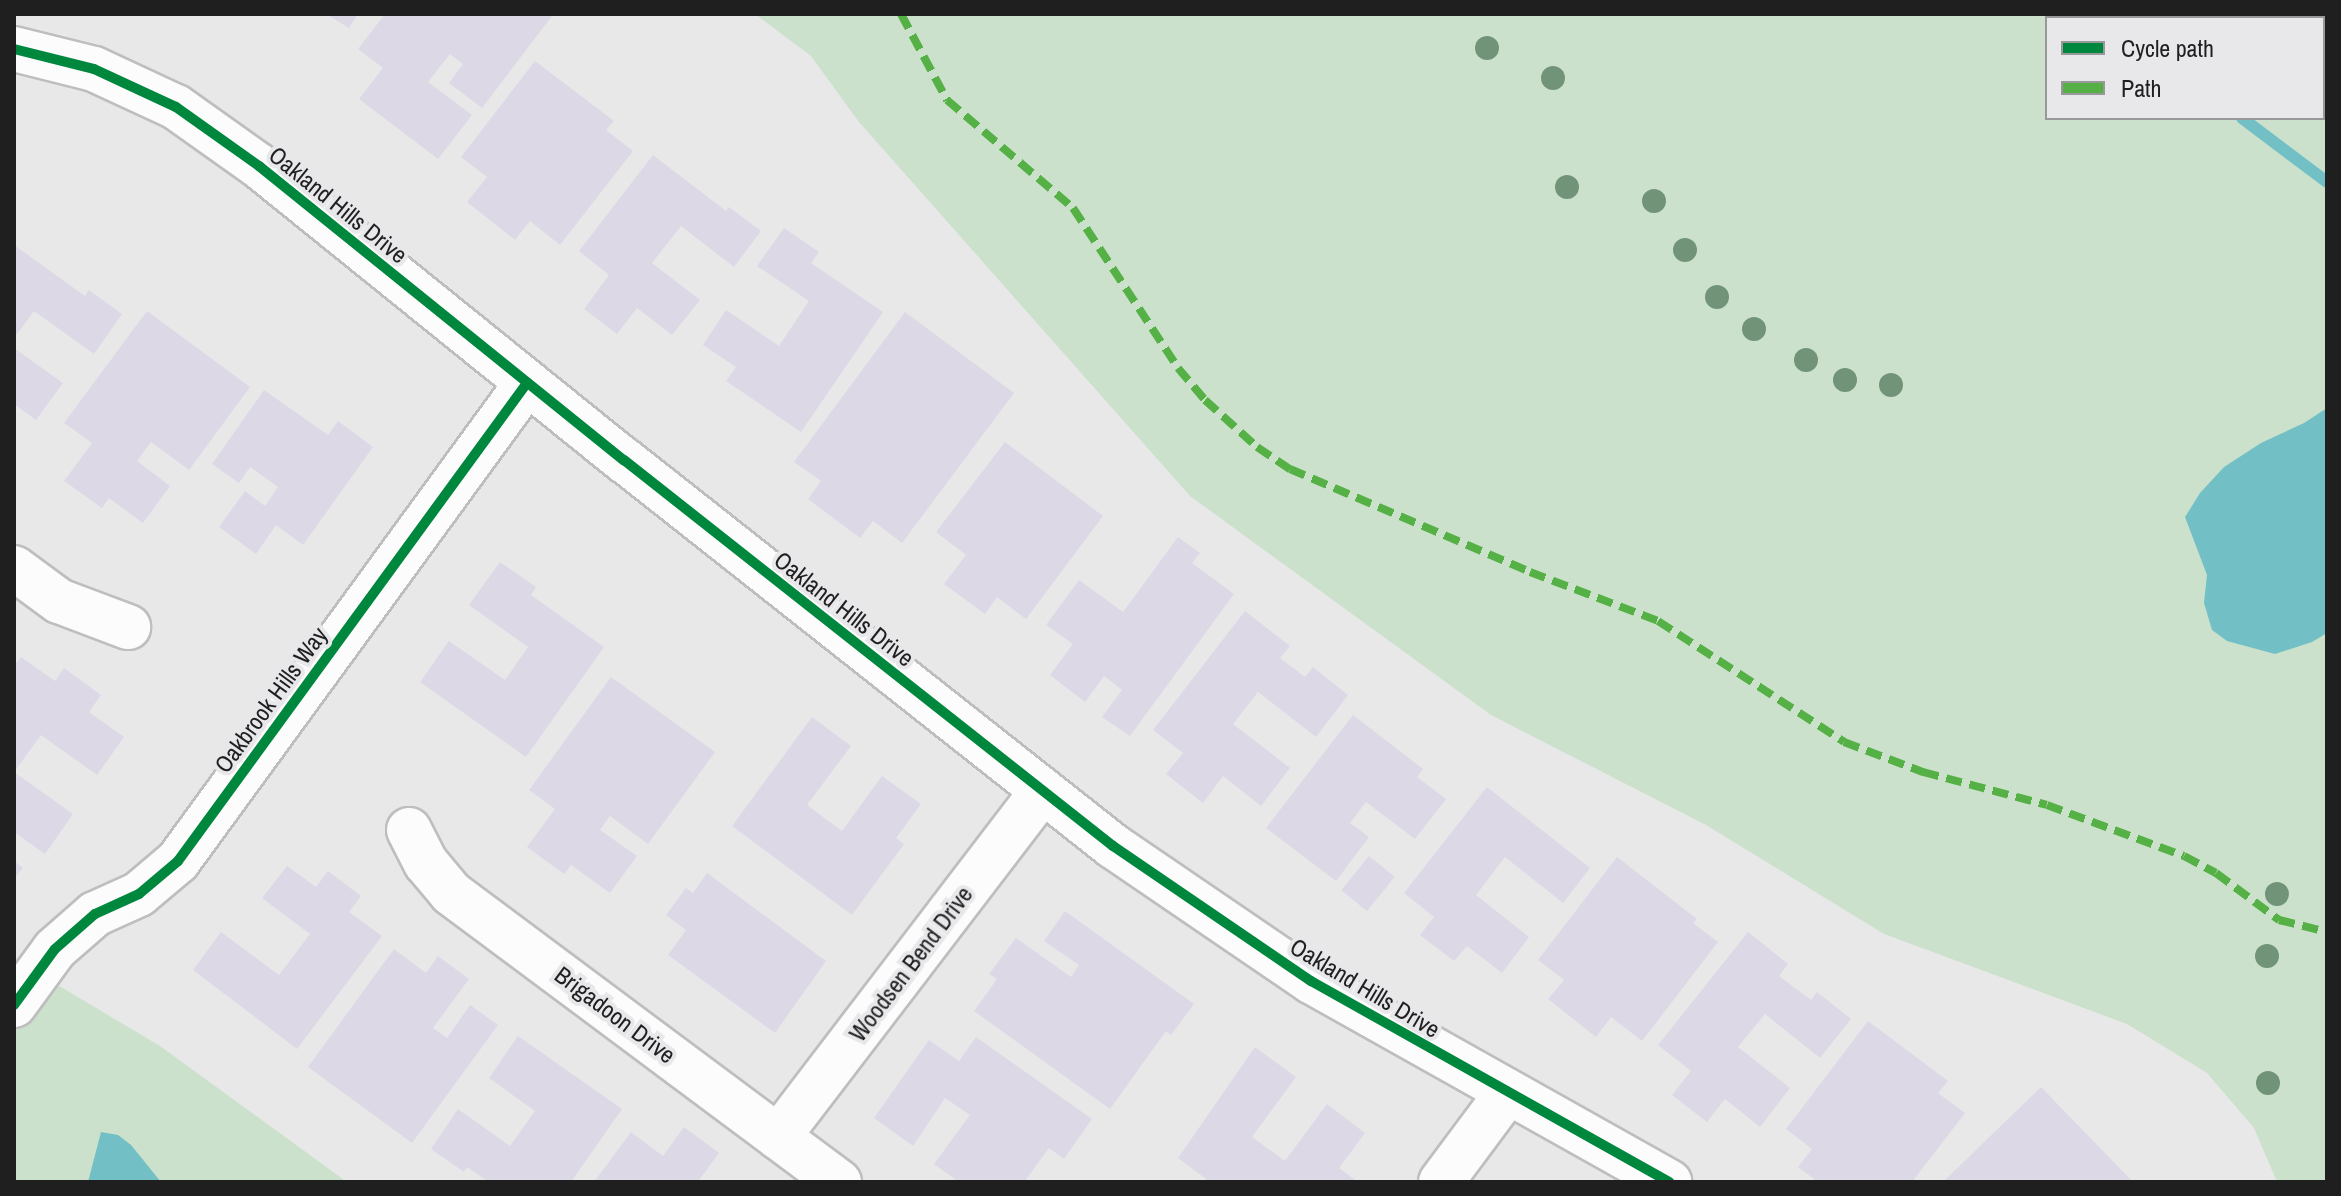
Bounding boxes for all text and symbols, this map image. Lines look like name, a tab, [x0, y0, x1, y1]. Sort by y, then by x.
legend	[2045, 16, 2325, 120]
text: Cycle path	[2121, 32, 2214, 64]
text: Path	[2121, 72, 2162, 104]
street label: Oakland Hills Drive	[263, 140, 413, 270]
street label: Oakland Hills Drive	[768, 545, 920, 673]
street label: Oakbrook Hills Way	[208, 621, 334, 779]
street label: Woodsen Bend Drive	[843, 881, 979, 1047]
street label: Oakland Hills Drive	[1285, 932, 1445, 1044]
street label: Brigadoon Drive	[549, 960, 681, 1070]

